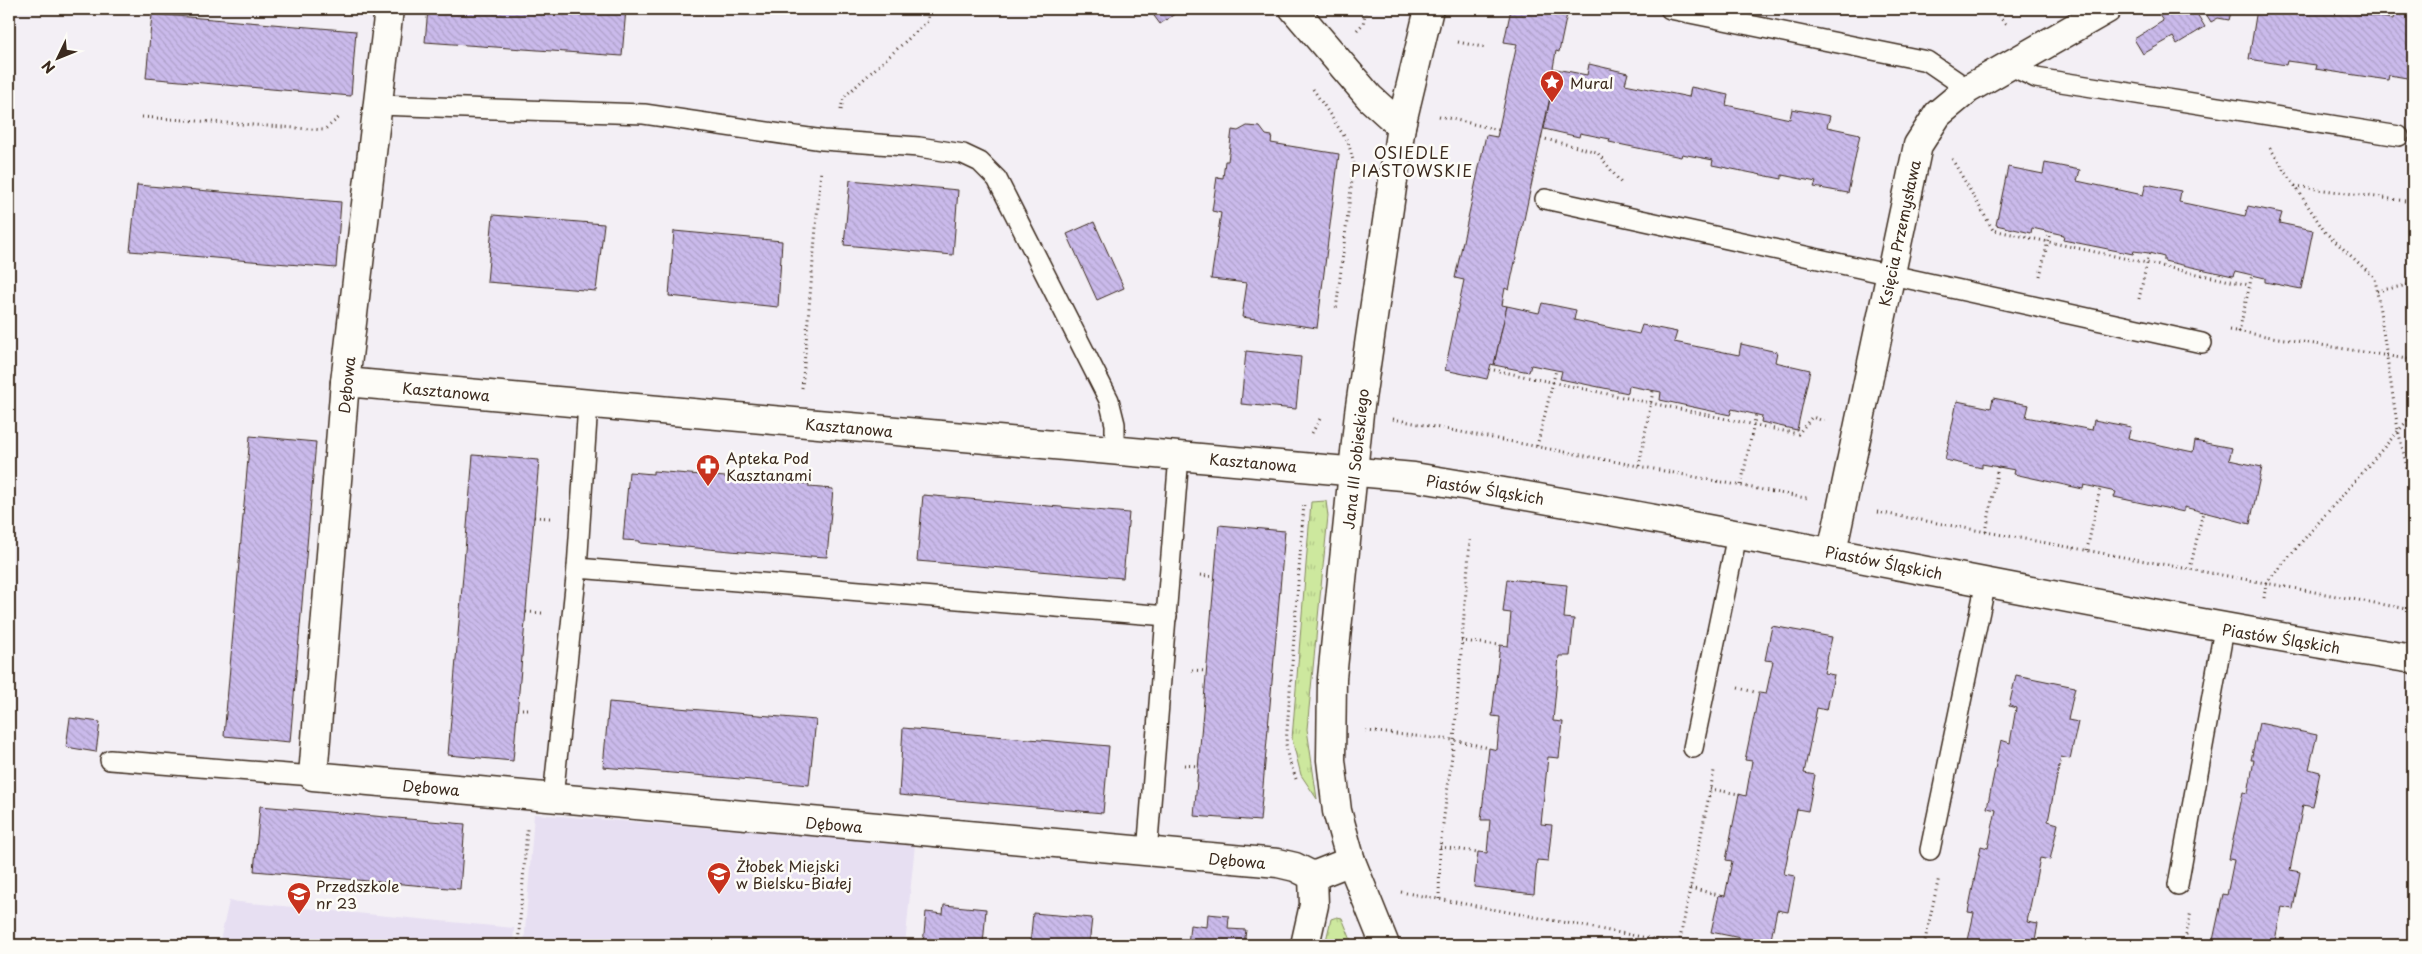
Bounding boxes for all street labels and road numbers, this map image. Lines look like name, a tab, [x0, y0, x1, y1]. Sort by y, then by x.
street label: Księcia Przemysława	[1872, 157, 1926, 308]
street label: Dębowa	[332, 355, 360, 415]
street label: Kasztanowa	[401, 376, 491, 406]
street label: Jana III Sobieskiego	[1336, 388, 1374, 530]
street label: Kasztanowa	[804, 412, 894, 442]
street label: Kasztanowa	[1208, 447, 1298, 477]
street label: Piastów Śląskich	[1424, 468, 1546, 510]
street label: Piastów Śląskich	[1823, 539, 1945, 585]
street label: Piastów Śląskich	[2220, 617, 2342, 659]
street label: Dębowa	[402, 773, 461, 801]
street label: Dębowa	[805, 810, 864, 838]
street label: Dębowa	[1208, 846, 1267, 874]

